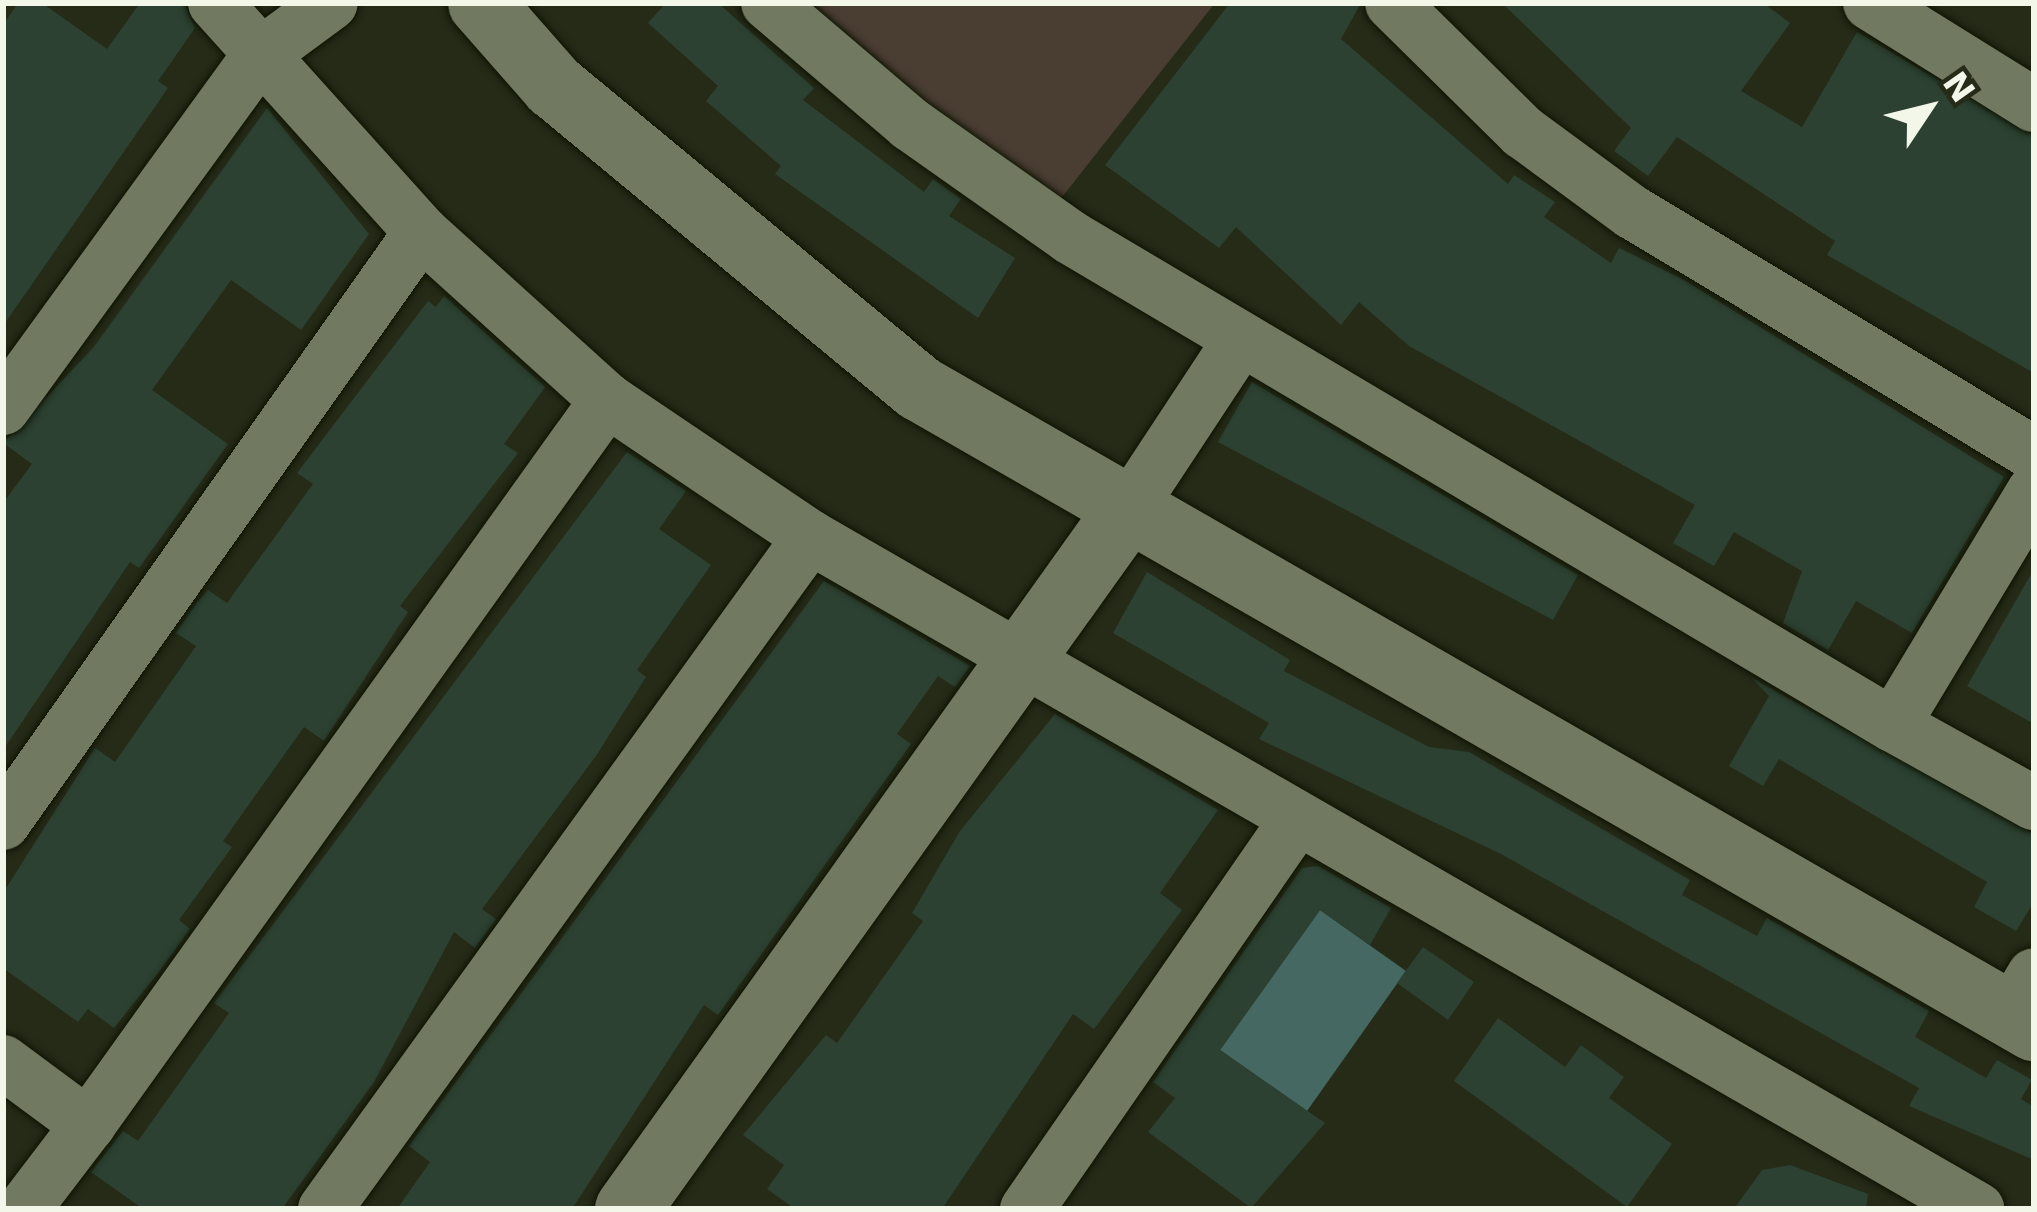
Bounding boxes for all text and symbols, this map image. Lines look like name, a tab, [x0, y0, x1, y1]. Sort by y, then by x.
north arrow	[1869, 48, 1989, 168]
text: N	[1935, 65, 1983, 110]

